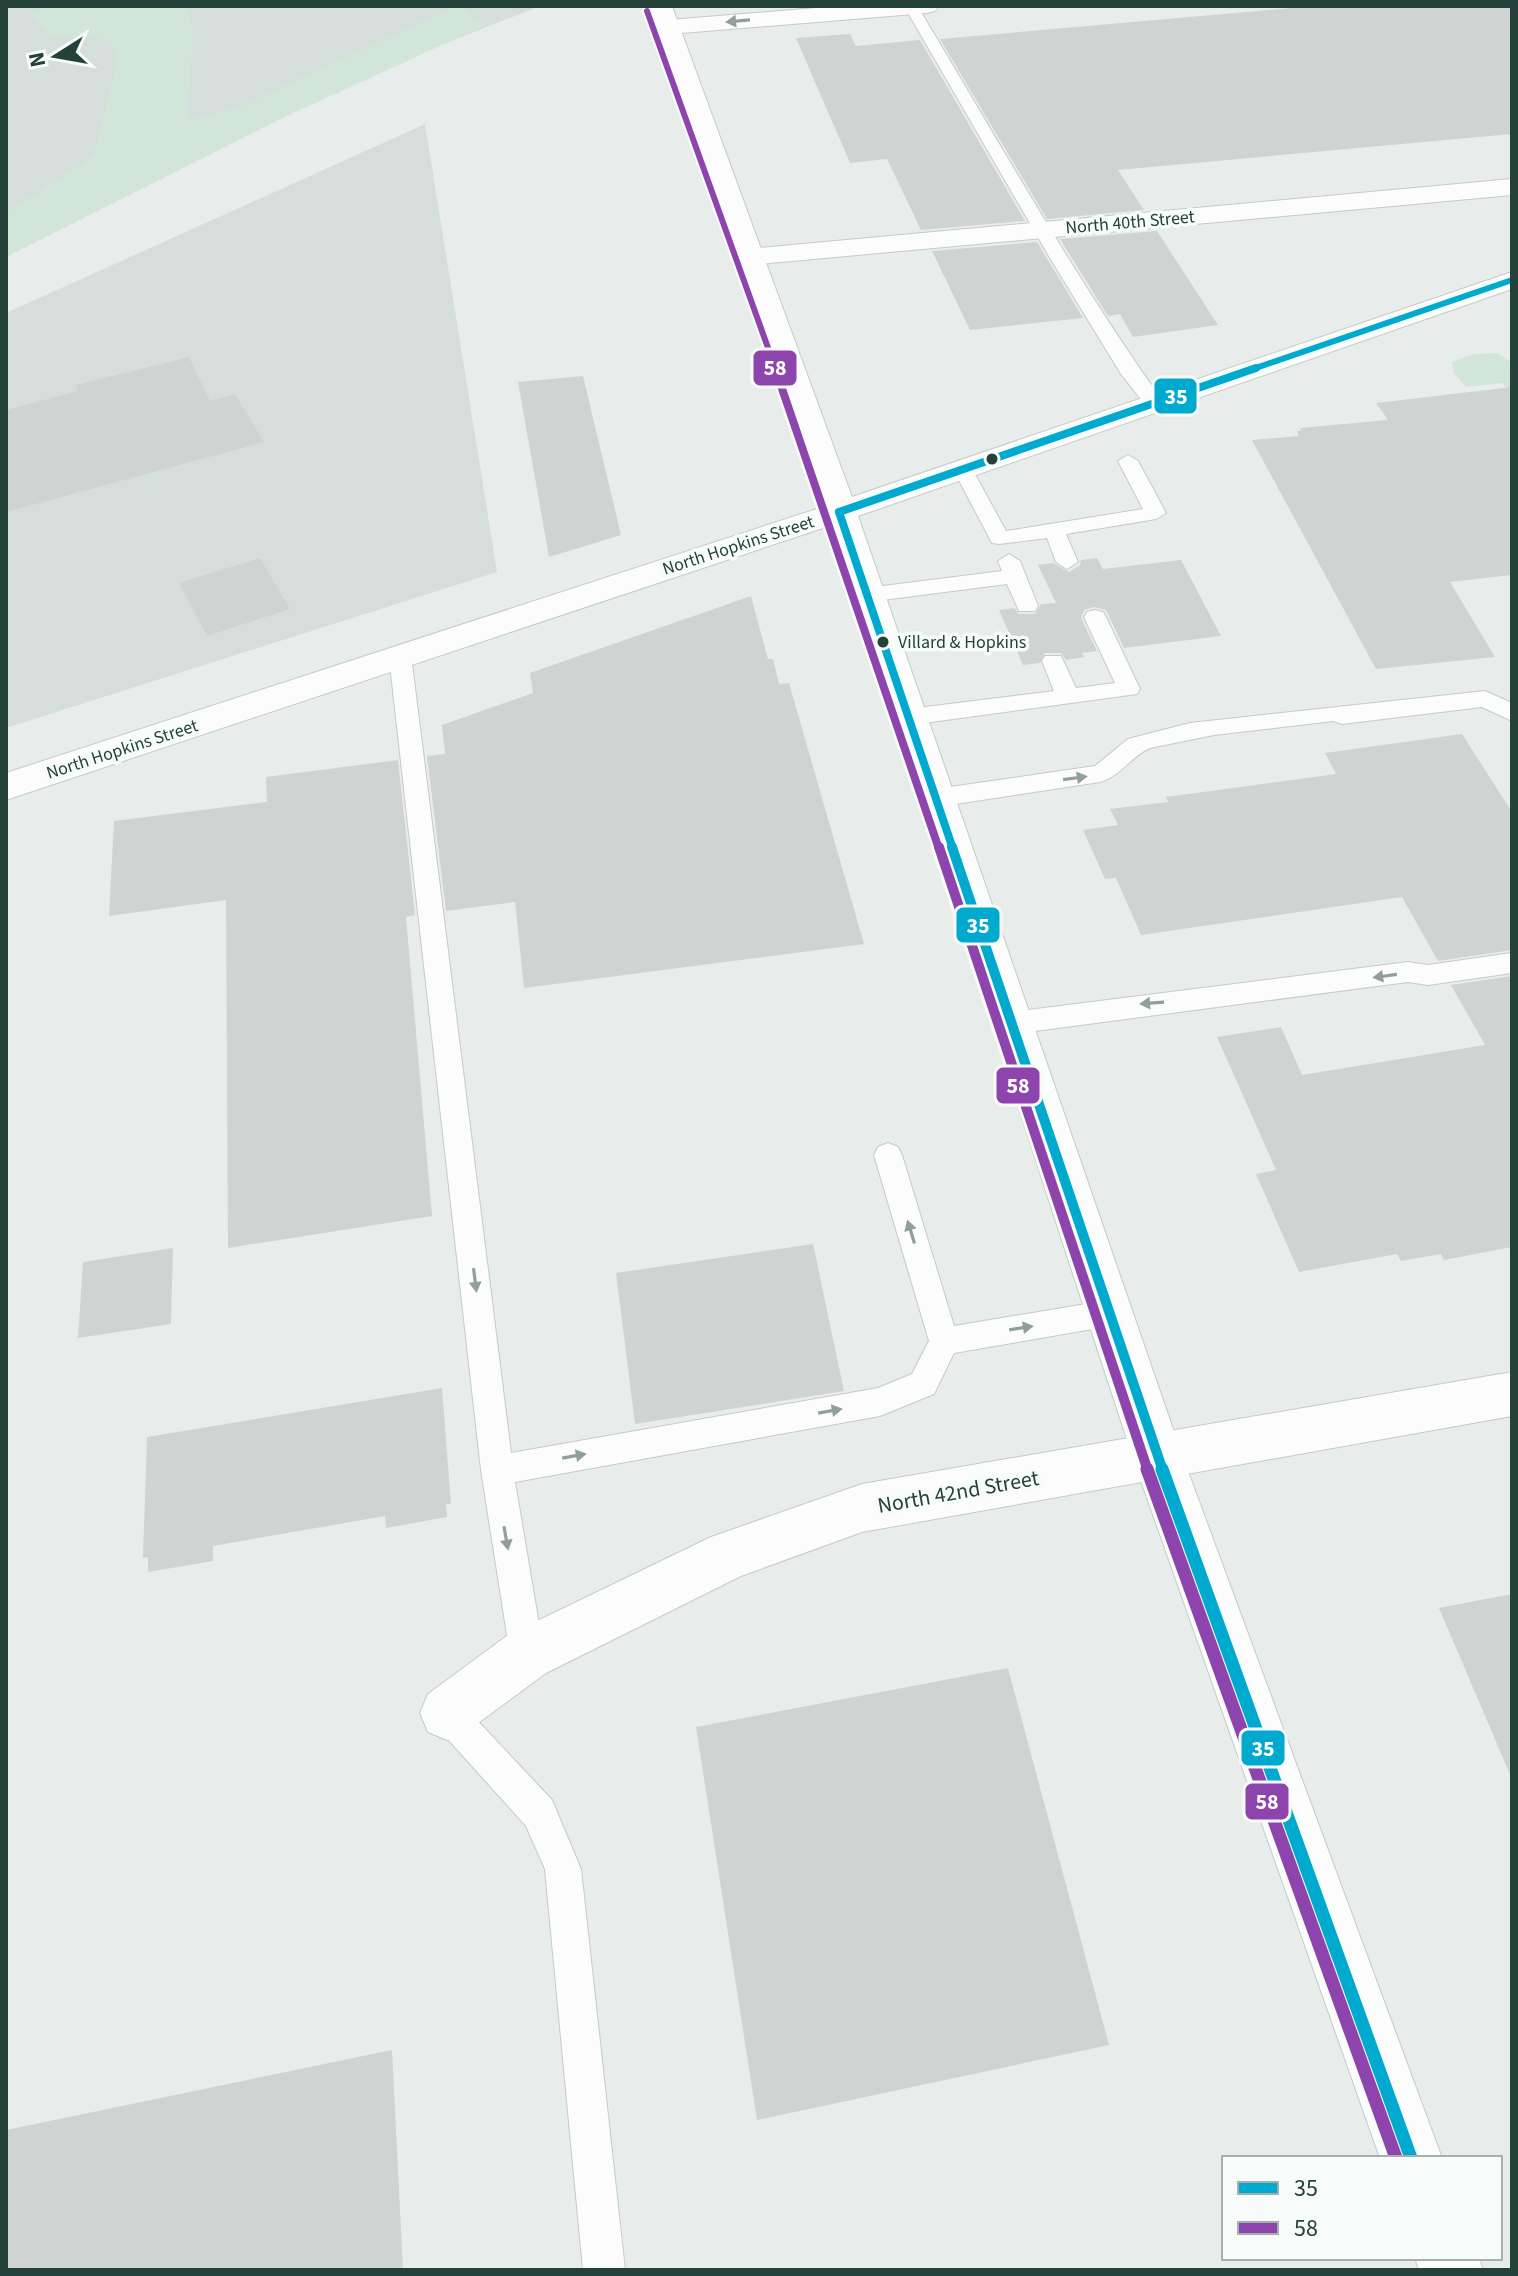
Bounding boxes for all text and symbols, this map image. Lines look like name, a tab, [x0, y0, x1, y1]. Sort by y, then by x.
one-way arrow	[725, 15, 750, 28]
north arrow	[16, 16, 96, 96]
text: N	[20, 49, 54, 70]
street label: North 40th Street	[1064, 204, 1196, 241]
line badge: 58	[752, 349, 798, 387]
text: 58	[763, 352, 787, 384]
line badge: 35	[1153, 377, 1198, 415]
text: 35	[1164, 381, 1188, 413]
unlabelled marker	[984, 451, 1000, 467]
street label: North Hopkins Street	[659, 509, 817, 582]
place label: Villard & Hopkins	[898, 630, 1026, 655]
marker: Villard & Hopkins	[875, 634, 891, 650]
street label: North Hopkins Street	[43, 713, 201, 786]
one-way arrow	[1062, 771, 1087, 784]
line badge: 35	[955, 906, 1001, 944]
text: 35	[966, 910, 990, 942]
one-way arrow	[1372, 970, 1397, 983]
one-way arrow	[1139, 997, 1164, 1010]
line badge: 58	[995, 1066, 1041, 1105]
text: 58	[1006, 1070, 1030, 1102]
one-way arrow	[904, 1219, 917, 1243]
one-way arrow	[468, 1268, 481, 1293]
one-way arrow	[1009, 1322, 1034, 1334]
one-way arrow	[818, 1405, 843, 1417]
one-way arrow	[562, 1450, 587, 1462]
street label: North 42nd Street	[875, 1462, 1042, 1522]
one-way arrow	[501, 1526, 513, 1551]
line badge: 35	[1240, 1729, 1286, 1767]
text: 35	[1251, 1733, 1275, 1765]
line badge: 58	[1244, 1782, 1290, 1821]
text: 58	[1255, 1786, 1279, 1818]
legend	[1222, 2156, 1502, 2260]
text: 35	[1294, 2171, 1318, 2206]
text: 58	[1294, 2211, 1318, 2246]

